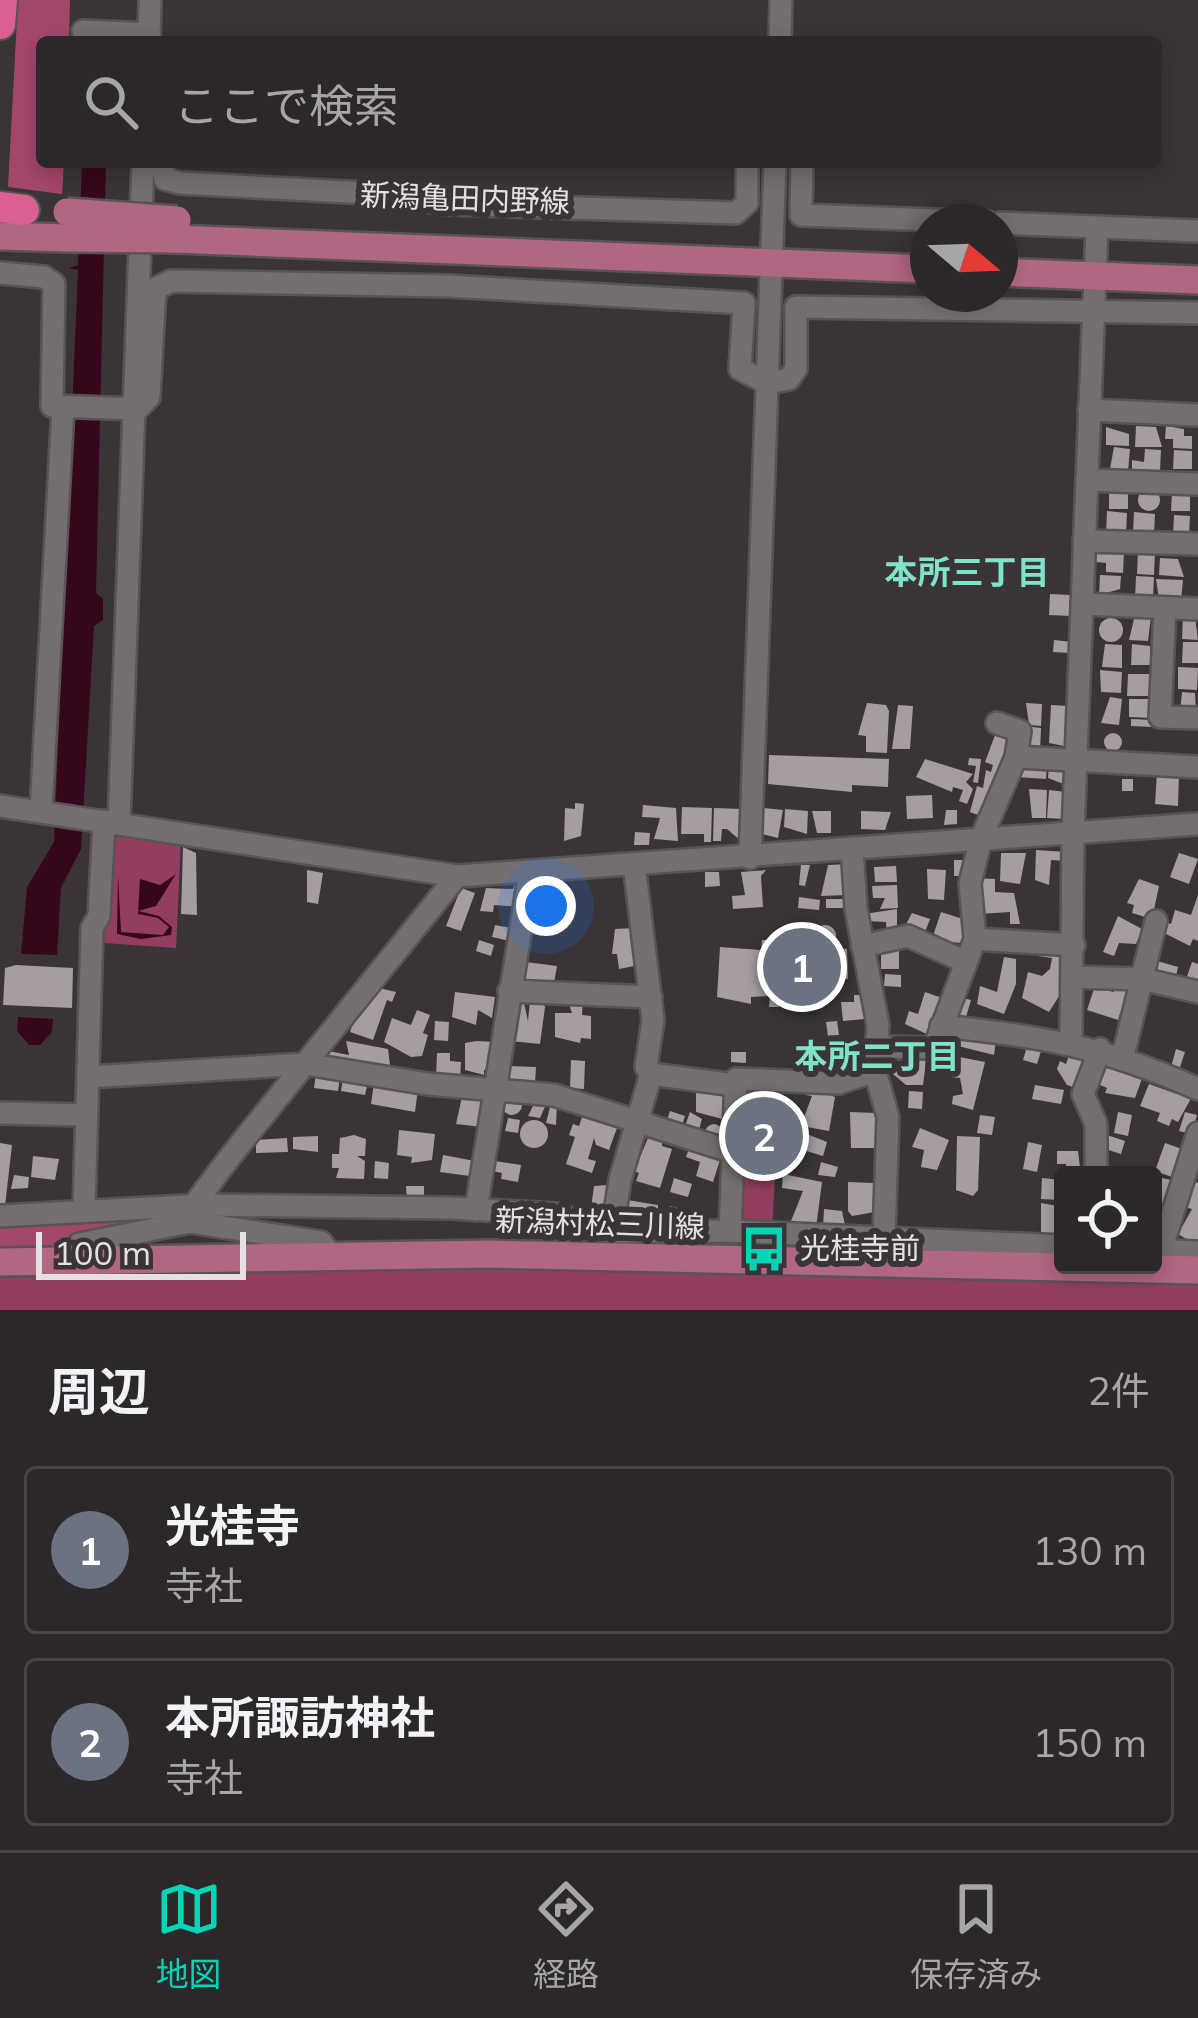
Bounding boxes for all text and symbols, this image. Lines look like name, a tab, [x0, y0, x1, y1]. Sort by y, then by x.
search box	[36, 36, 1162, 168]
icon: search	[78, 69, 144, 135]
text: ここで検索	[174, 77, 399, 133]
street label: 新潟亀田内野線	[359, 175, 571, 221]
north arrow	[910, 204, 1018, 312]
district label: 本所三丁目	[885, 551, 1050, 592]
your location	[516, 876, 576, 936]
pin: 1	[763, 922, 841, 1012]
district label: 本所二丁目	[795, 1035, 960, 1076]
pin: 2	[725, 1091, 803, 1181]
map controls	[1054, 1166, 1162, 1274]
button: locate	[1054, 1166, 1162, 1274]
street label: 新潟村松三川線	[494, 1200, 706, 1246]
bus stop icon: 光桂寺前	[739, 1224, 789, 1274]
scale bar	[36, 1226, 246, 1279]
place label: 光桂寺前	[800, 1229, 920, 1267]
text: 100 m	[54, 1232, 151, 1273]
text: 周辺	[48, 1359, 150, 1423]
text: 2件	[1088, 1366, 1150, 1415]
text: 光桂寺	[165, 1497, 300, 1553]
text: 1	[78, 1526, 102, 1575]
text: 130 m	[1032, 1526, 1147, 1575]
text: 寺社	[165, 1561, 243, 1610]
text: 本所諏訪神社	[165, 1689, 435, 1745]
text: 2	[78, 1718, 102, 1767]
text: 150 m	[1032, 1718, 1147, 1767]
text: 寺社	[165, 1753, 243, 1802]
tab: 地図	[156, 1876, 222, 1996]
tab: 経路	[533, 1876, 599, 1996]
tab: 保存済み	[910, 1876, 1042, 1996]

